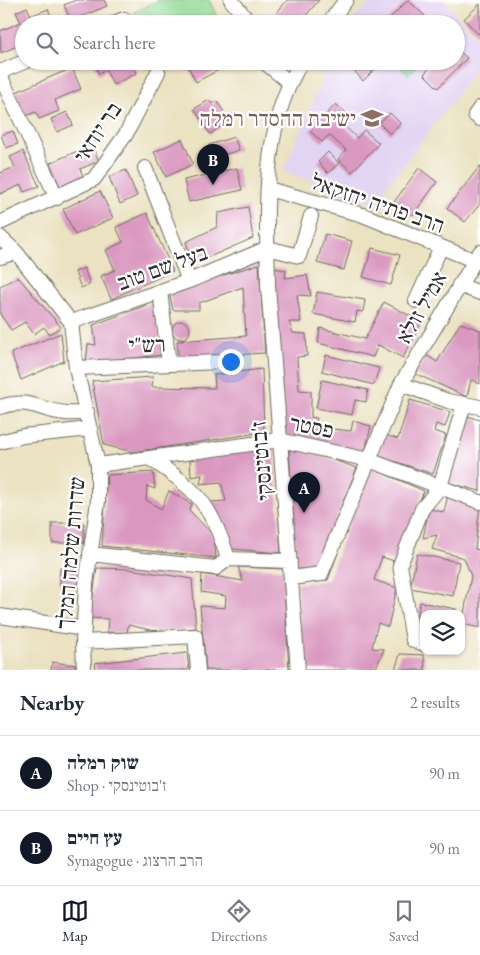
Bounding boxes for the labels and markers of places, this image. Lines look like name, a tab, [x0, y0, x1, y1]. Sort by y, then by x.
place label: ישיבת ההסדר רמלה	[199, 104, 356, 133]
school or university icon: ישיבת ההסדר רמלה	[359, 105, 385, 131]
pin: B	[197, 144, 229, 185]
pin: A	[288, 472, 320, 513]

